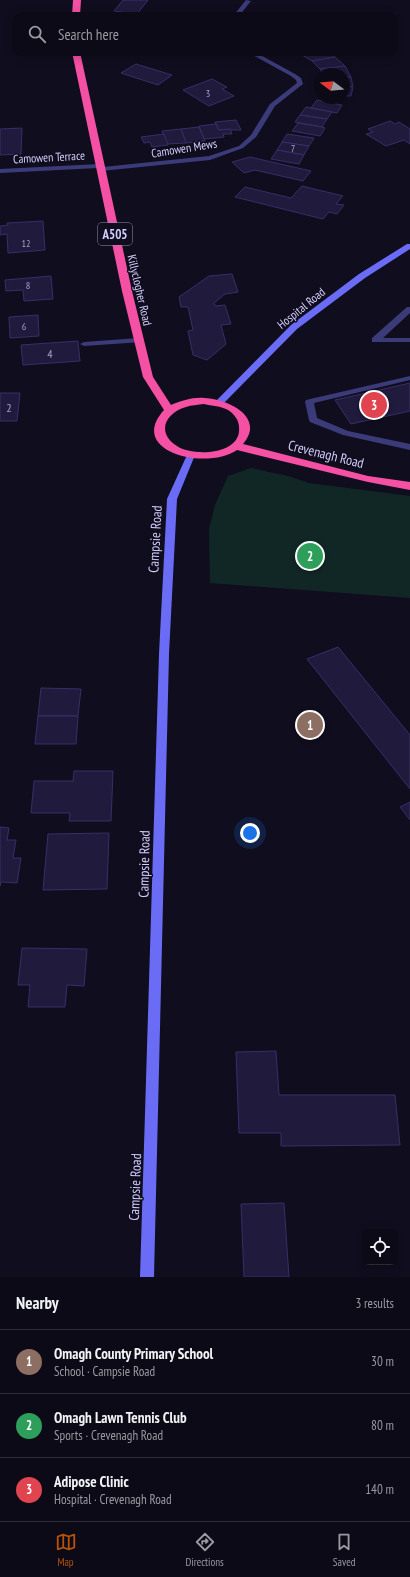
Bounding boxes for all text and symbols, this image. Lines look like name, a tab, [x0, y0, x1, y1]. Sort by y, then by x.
search box	[12, 12, 398, 56]
icon: search	[26, 23, 48, 45]
text: Search here	[58, 25, 119, 44]
north arrow	[314, 68, 350, 104]
house number: 3	[206, 87, 210, 100]
street label: Camowen Mews	[150, 135, 218, 161]
house number: 7	[291, 142, 295, 155]
street label: Camowen Terrace	[13, 148, 85, 166]
road number: A505	[98, 223, 132, 245]
house number: 12	[22, 237, 31, 250]
street label: Killyclogher Road	[125, 253, 155, 327]
house number: 8	[26, 279, 30, 292]
street label: Hospital Road	[274, 284, 328, 332]
house number: 6	[22, 320, 27, 333]
house number: 4	[47, 346, 53, 361]
pin: 3	[361, 390, 387, 420]
house number: 2	[6, 400, 12, 415]
street label: Crevenagh Road	[286, 436, 366, 472]
street label: Campsie Road	[144, 505, 166, 573]
pin: 2	[297, 541, 323, 571]
pin: 1	[297, 710, 323, 740]
your location	[240, 823, 260, 843]
street label: Campsie Road	[134, 830, 154, 898]
street label: Campsie Road	[125, 1153, 145, 1221]
map controls	[362, 1229, 398, 1265]
button: locate	[362, 1229, 398, 1265]
text: Nearby	[16, 1292, 59, 1314]
text: 3 results	[355, 1295, 394, 1312]
text: Omagh County Primary School	[54, 1344, 213, 1363]
text: 1	[26, 1353, 32, 1370]
text: 30 m	[371, 1353, 394, 1370]
text: School · Campsie Road	[54, 1363, 155, 1380]
text: Omagh Lawn Tennis Club	[54, 1408, 187, 1427]
text: 2	[26, 1417, 32, 1434]
text: 80 m	[371, 1417, 394, 1434]
text: Sports · Crevenagh Road	[54, 1427, 163, 1444]
text: Adipose Clinic	[54, 1472, 129, 1491]
text: 3	[26, 1481, 32, 1498]
text: 140 m	[365, 1481, 394, 1498]
text: Hospital · Crevenagh Road	[54, 1491, 172, 1508]
tab: Map	[55, 1531, 77, 1569]
tab: Directions	[186, 1531, 224, 1569]
tab: Saved	[333, 1531, 355, 1569]

